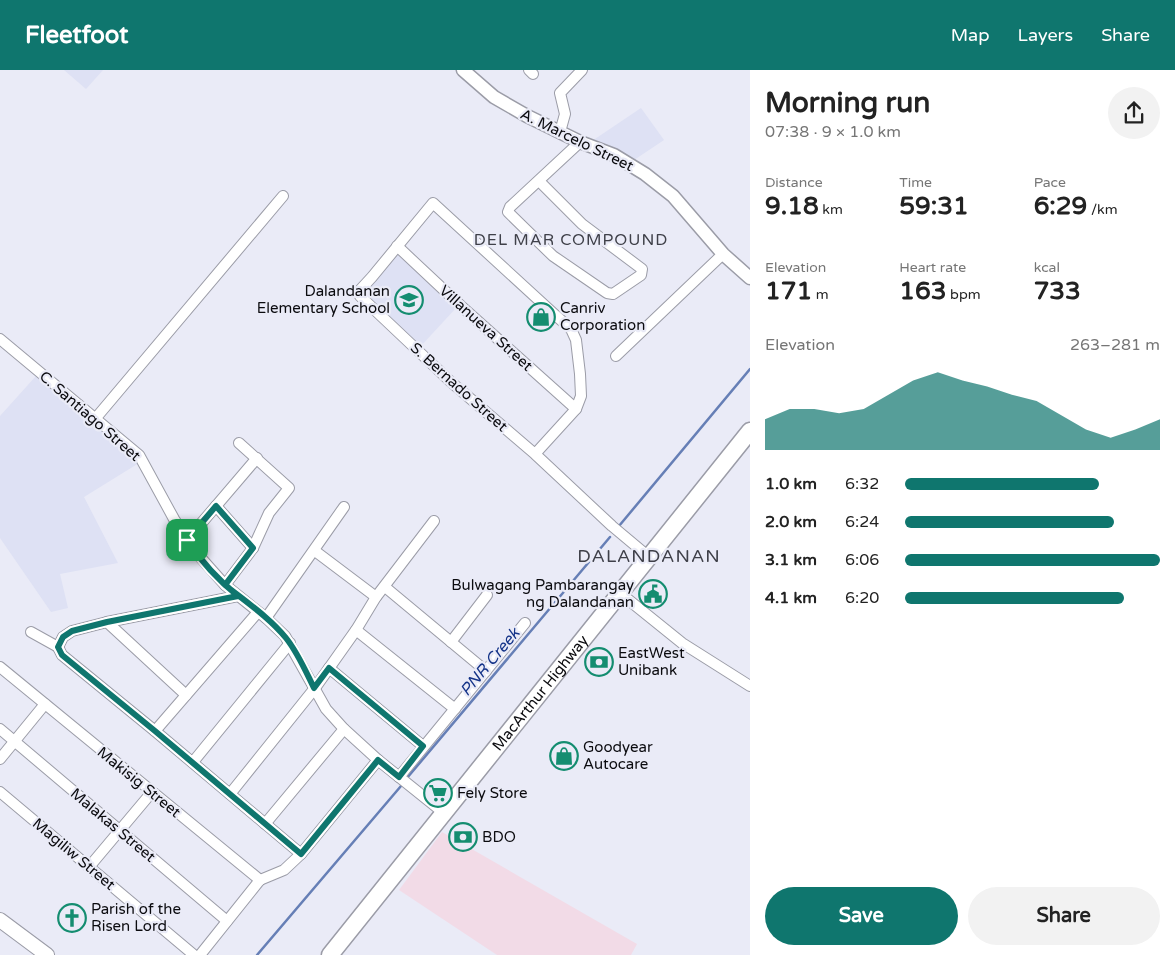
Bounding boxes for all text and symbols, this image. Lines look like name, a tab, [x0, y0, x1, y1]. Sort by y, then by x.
text: Fleetfoot	[25, 21, 128, 50]
text: Map	[951, 24, 990, 46]
text: Layers	[1018, 24, 1073, 46]
text: Share	[1101, 24, 1150, 46]
text: Morning run	[765, 86, 930, 120]
button: share	[1108, 87, 1160, 139]
street label: A. Marcelo Street	[518, 105, 637, 175]
text: 07:38 · 9 × 1.0 km	[765, 122, 901, 142]
text: Distance	[765, 174, 823, 191]
text: Time	[899, 174, 932, 191]
text: Pace	[1034, 174, 1066, 191]
text: 9.18	[765, 191, 819, 221]
text: 59:31	[899, 191, 969, 221]
text: 6:29	[1034, 191, 1087, 221]
text: km	[819, 201, 843, 218]
text: /km	[1087, 201, 1118, 218]
district label: DEL MAR COMPOUND	[474, 230, 668, 250]
text: Elevation	[765, 259, 826, 276]
text: Heart rate	[899, 259, 966, 276]
text: kcal	[1034, 259, 1060, 276]
text: 171	[765, 276, 812, 306]
text: 163	[899, 276, 946, 306]
text: 733	[1034, 276, 1081, 306]
street label: Villanueva Street	[436, 281, 537, 375]
place label: Dalandanan Elementary School	[257, 282, 390, 317]
school or university icon: Dalandanan Elementary School	[394, 285, 424, 315]
text: m	[812, 286, 829, 303]
text: bpm	[946, 286, 981, 303]
place label: Canriv Corporation	[560, 299, 645, 334]
shop icon: Canriv Corporation	[526, 302, 556, 332]
text: Elevation	[765, 335, 835, 355]
text: 263–281 m	[1070, 335, 1160, 355]
street label: S. Bernado Street	[407, 339, 511, 436]
street label: C. Santiago Street	[36, 367, 144, 465]
text: 1.0 km	[765, 474, 817, 494]
text: 6:32	[845, 474, 879, 494]
text: 2.0 km	[765, 512, 817, 532]
text: 6:24	[845, 512, 879, 532]
pin	[166, 519, 208, 561]
icon: arrive	[173, 526, 201, 554]
district label: DALANDANAN	[577, 545, 721, 567]
text: 3.1 km	[765, 550, 817, 570]
text: 6:06	[845, 550, 879, 570]
place label: Bulwagang Pambarangay ng Dalandanan	[451, 576, 634, 611]
public building icon: Bulwagang Pambarangay ng Dalandanan	[638, 579, 668, 609]
text: 4.1 km	[765, 588, 817, 608]
text: 6:20	[845, 588, 879, 608]
water label: PNR Creek	[456, 623, 525, 700]
street label: MacArthur Highway	[488, 631, 592, 754]
place label: EastWest Unibank	[618, 644, 685, 679]
bank icon: EastWest Unibank	[584, 647, 614, 677]
place label: Goodyear Autocare	[583, 738, 653, 773]
shop icon: Goodyear Autocare	[549, 741, 579, 771]
street label: Makisig Street	[94, 743, 185, 821]
supermarket icon: Fely Store	[423, 778, 453, 808]
street label: Malakas Street	[67, 784, 159, 866]
place label: Fely Store	[457, 784, 527, 802]
street label: Magiliw Street	[29, 814, 119, 894]
bank icon: BDO	[448, 822, 478, 852]
place label: BDO	[482, 828, 516, 846]
button: Save	[765, 887, 958, 945]
button: Share	[968, 887, 1160, 945]
place label: Parish of the Risen Lord	[91, 900, 181, 935]
church icon: Parish of the Risen Lord	[57, 903, 87, 933]

